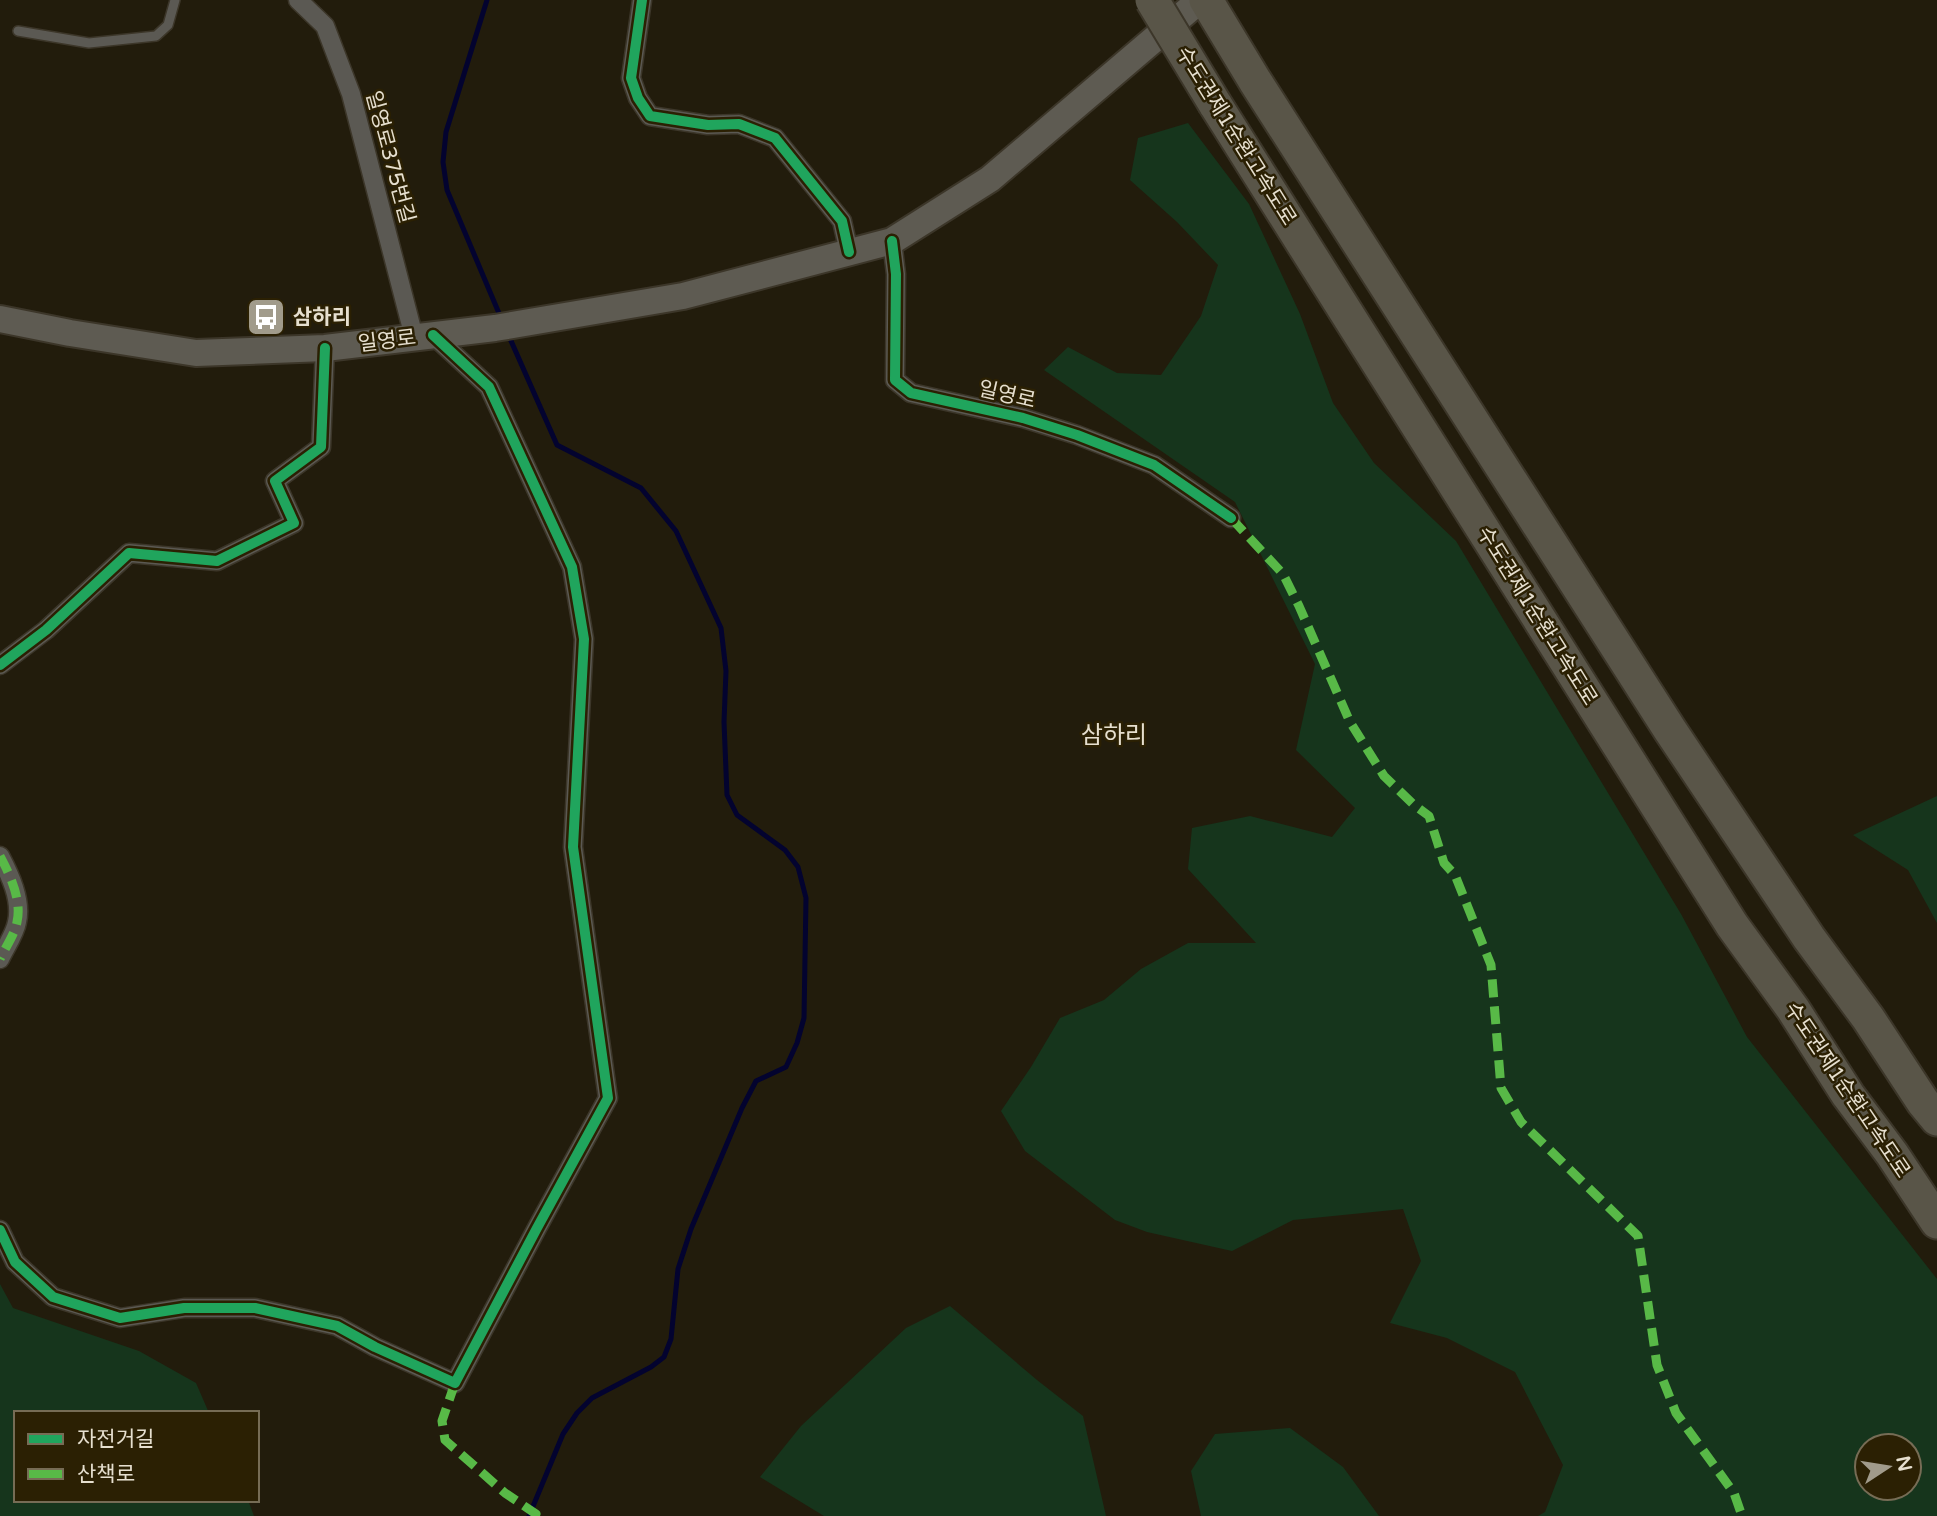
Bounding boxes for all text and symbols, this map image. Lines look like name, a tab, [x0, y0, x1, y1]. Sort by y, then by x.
street label: 수도권제1순환고속도로	[1171, 42, 1301, 230]
street label: 일영로375번길	[360, 88, 420, 226]
bus stop icon: 삼하리	[245, 296, 287, 338]
place label: 삼하리	[293, 305, 351, 330]
street label: 일영로	[357, 325, 417, 357]
street label: 일영로	[976, 376, 1038, 414]
street label: 수도권제1순환고속도로	[1472, 522, 1602, 710]
district label: 삼하리	[1081, 721, 1147, 750]
street label: 수도권제1순환고속도로	[1779, 997, 1915, 1183]
legend	[14, 1411, 259, 1502]
text: 자전거길	[77, 1427, 154, 1452]
north arrow	[1853, 1432, 1923, 1502]
text: N	[1891, 1454, 1916, 1473]
text: 산책로	[77, 1462, 135, 1487]

